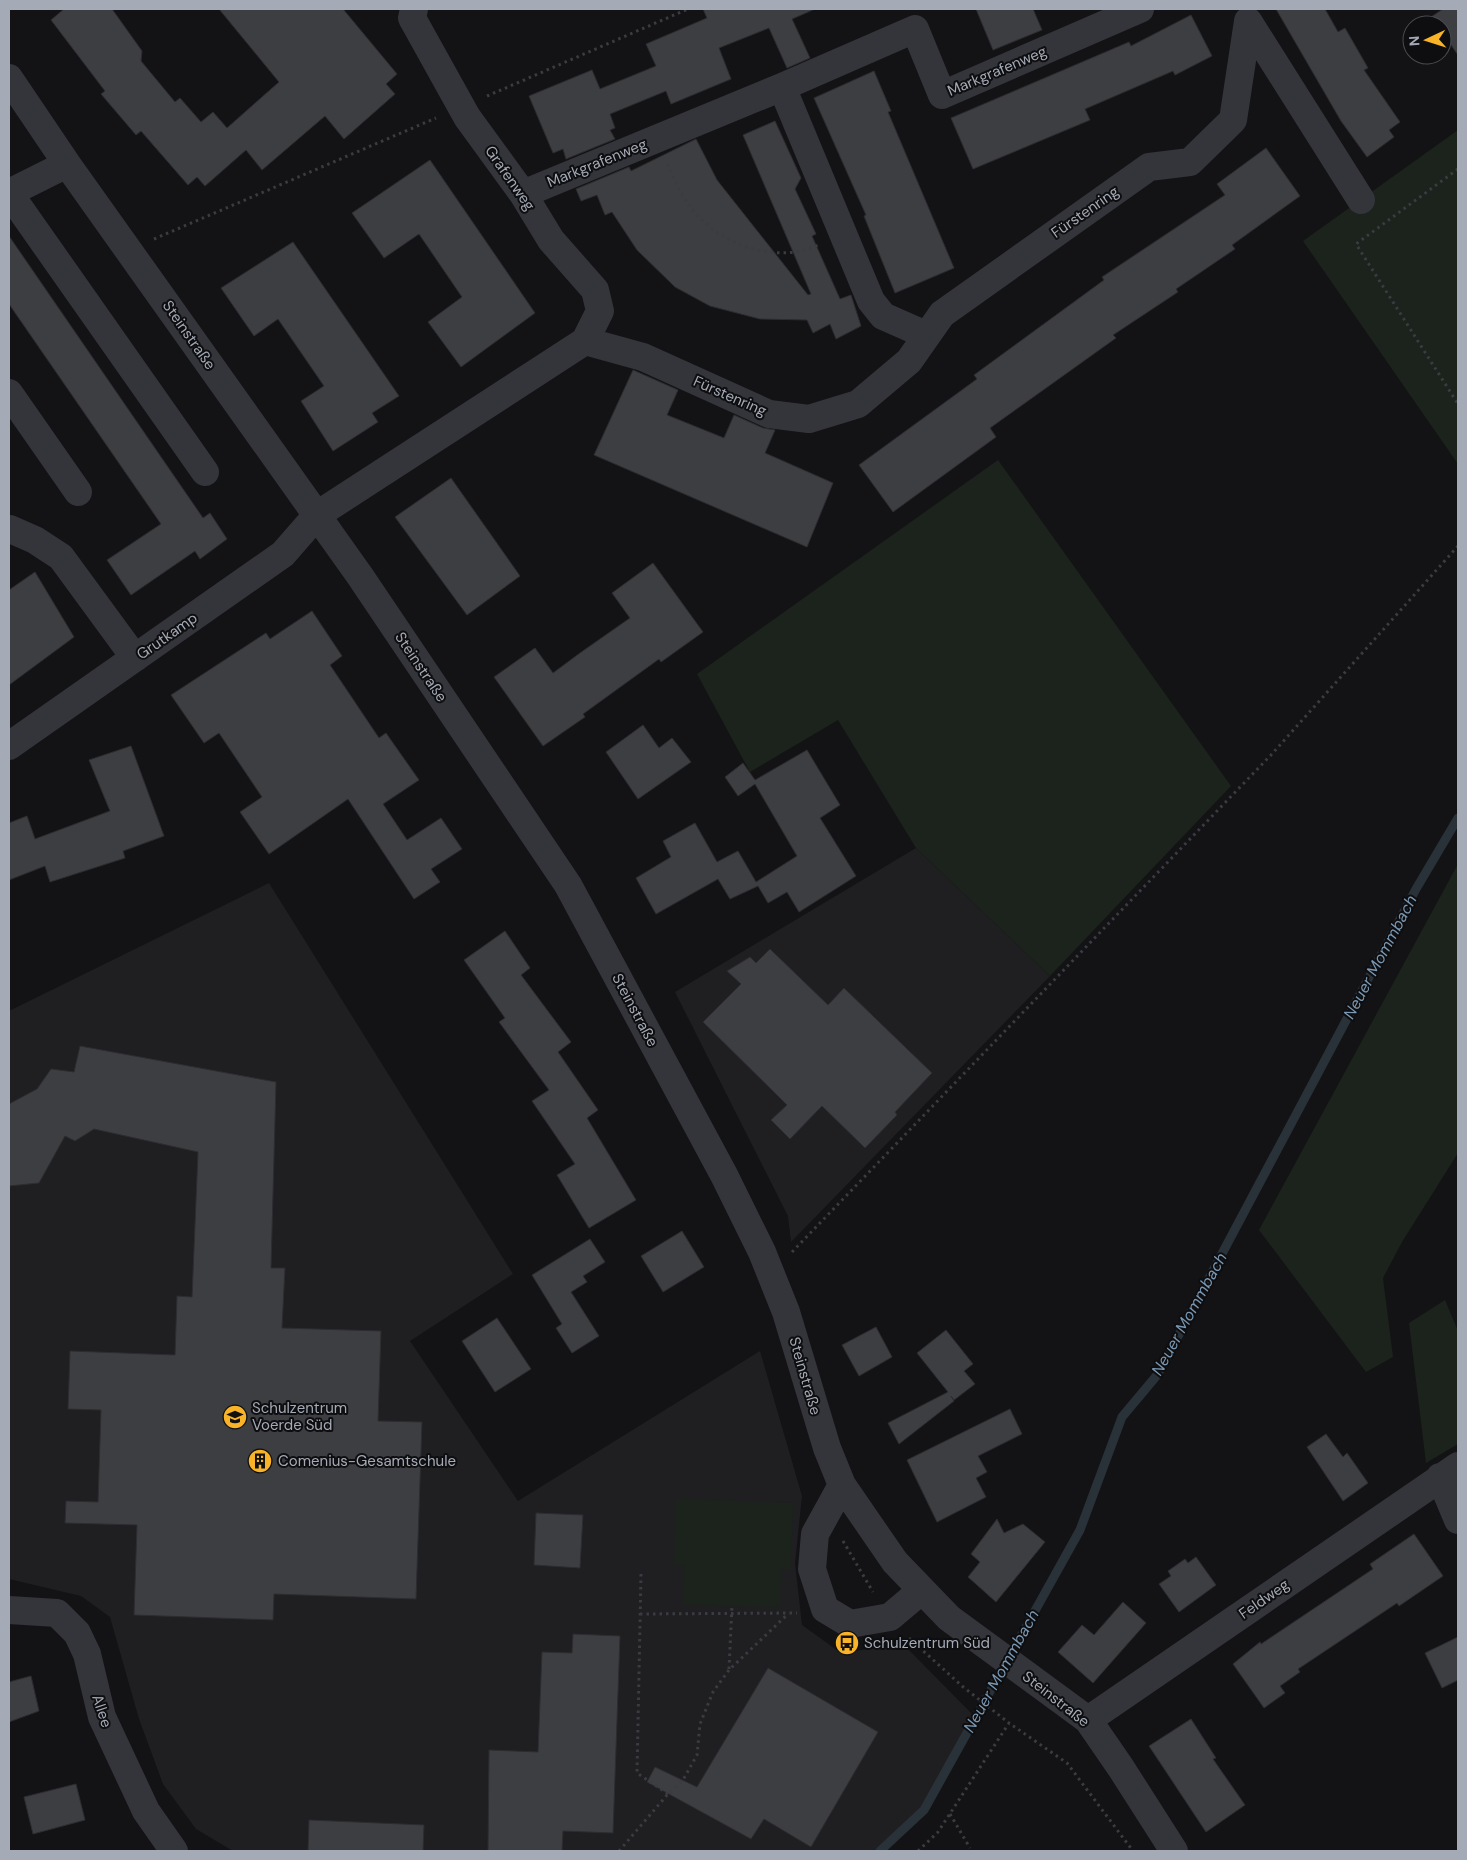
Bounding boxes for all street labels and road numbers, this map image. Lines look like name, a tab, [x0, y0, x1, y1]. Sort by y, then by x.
street label: Markgrafenweg	[944, 41, 1050, 101]
street label: Markgrafenweg	[544, 134, 650, 192]
street label: Grafenweg	[480, 142, 540, 214]
street label: Fürstenring	[1047, 181, 1123, 243]
street label: Steinstraße	[158, 296, 220, 374]
street label: Fürstenring	[690, 371, 770, 421]
street label: Grutkamp	[133, 608, 201, 664]
street label: Steinstraße	[390, 628, 452, 706]
street label: Steinstraße	[607, 970, 663, 1050]
street label: Steinstraße	[784, 1335, 826, 1417]
street label: Feldweg	[1235, 1574, 1293, 1624]
street label: Steinstraße	[1018, 1666, 1094, 1732]
street label: Allee	[87, 1692, 117, 1730]

